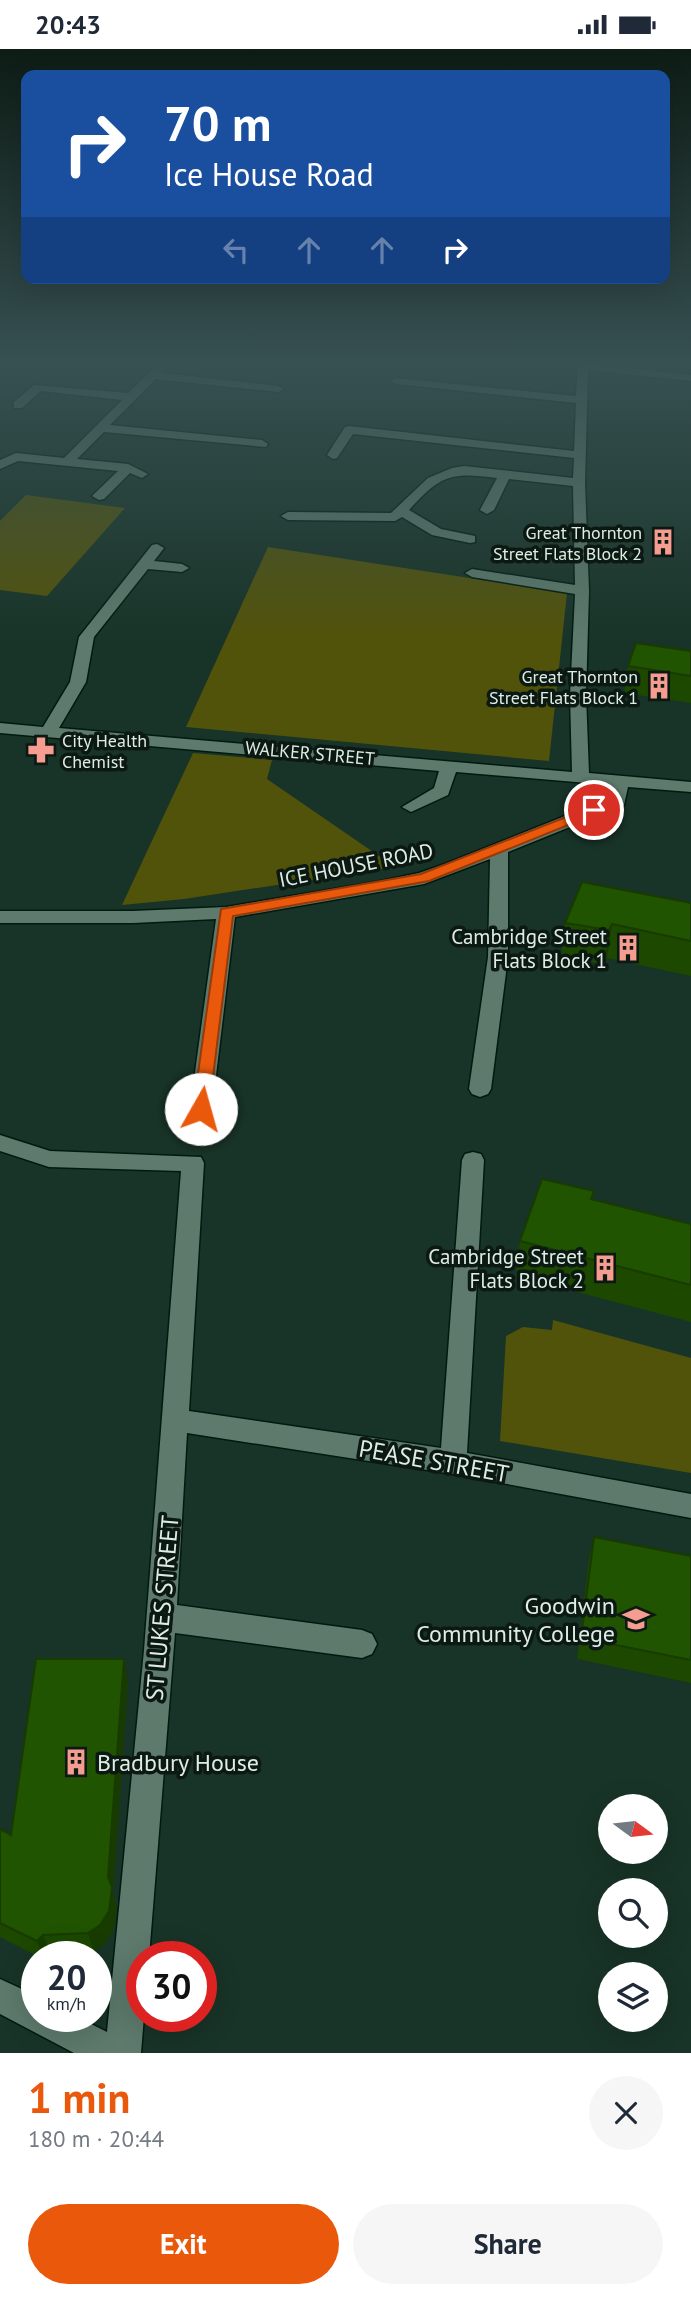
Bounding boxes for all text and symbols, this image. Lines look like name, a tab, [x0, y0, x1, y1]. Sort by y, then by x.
text: 20:43	[35, 8, 101, 41]
text: 70 m	[164, 91, 271, 155]
icon: right	[49, 98, 140, 189]
text: Ice House Road	[164, 153, 374, 195]
icon: left	[217, 231, 255, 269]
icon: ahead	[290, 231, 328, 269]
icon: ahead	[363, 231, 401, 269]
icon: right	[436, 231, 474, 269]
place label: Great Thornton Street Flats Block 2	[493, 521, 642, 565]
building icon: Great Thornton Street Flats Block 2	[648, 527, 678, 557]
place label: Great Thornton Street Flats Block 1	[489, 665, 638, 709]
building icon: Great Thornton Street Flats Block 1	[644, 671, 674, 701]
place label: City Health Chemist	[62, 729, 147, 773]
pharmacy icon: City Health Chemist	[26, 735, 56, 765]
street label: WALKER STREET	[244, 736, 376, 770]
pin	[564, 780, 624, 840]
icon: arrive	[575, 791, 613, 829]
street label: ICE HOUSE ROAD	[277, 837, 435, 893]
place label: Cambridge Street Flats Block 1	[451, 923, 607, 974]
building icon: Cambridge Street Flats Block 1	[613, 933, 643, 963]
position arrow	[164, 1072, 238, 1146]
place label: Cambridge Street Flats Block 2	[428, 1243, 584, 1294]
building icon: Cambridge Street Flats Block 2	[590, 1253, 620, 1283]
street label: PEASE STREET	[357, 1433, 511, 1489]
street label: ST LUKES STREET	[138, 1514, 186, 1702]
place label: Goodwin Community College	[416, 1590, 615, 1649]
school or university icon: Goodwin Community College	[621, 1604, 651, 1634]
building icon: Bradbury House	[61, 1747, 91, 1777]
place label: Bradbury House	[97, 1747, 259, 1778]
north arrow	[598, 1794, 668, 1864]
map controls	[598, 1794, 668, 2032]
button: search	[598, 1878, 668, 1948]
speed limit sign: 30	[126, 1941, 217, 2032]
text: 20	[47, 1954, 86, 2000]
button: layers	[598, 1962, 668, 2032]
text: km/h	[47, 1992, 86, 2015]
text: 1 min	[28, 2070, 130, 2125]
button: close	[589, 2076, 663, 2150]
text: 180 m · 20:44	[28, 2124, 164, 2153]
button: Exit	[28, 2204, 339, 2284]
button: Share	[353, 2204, 663, 2284]

